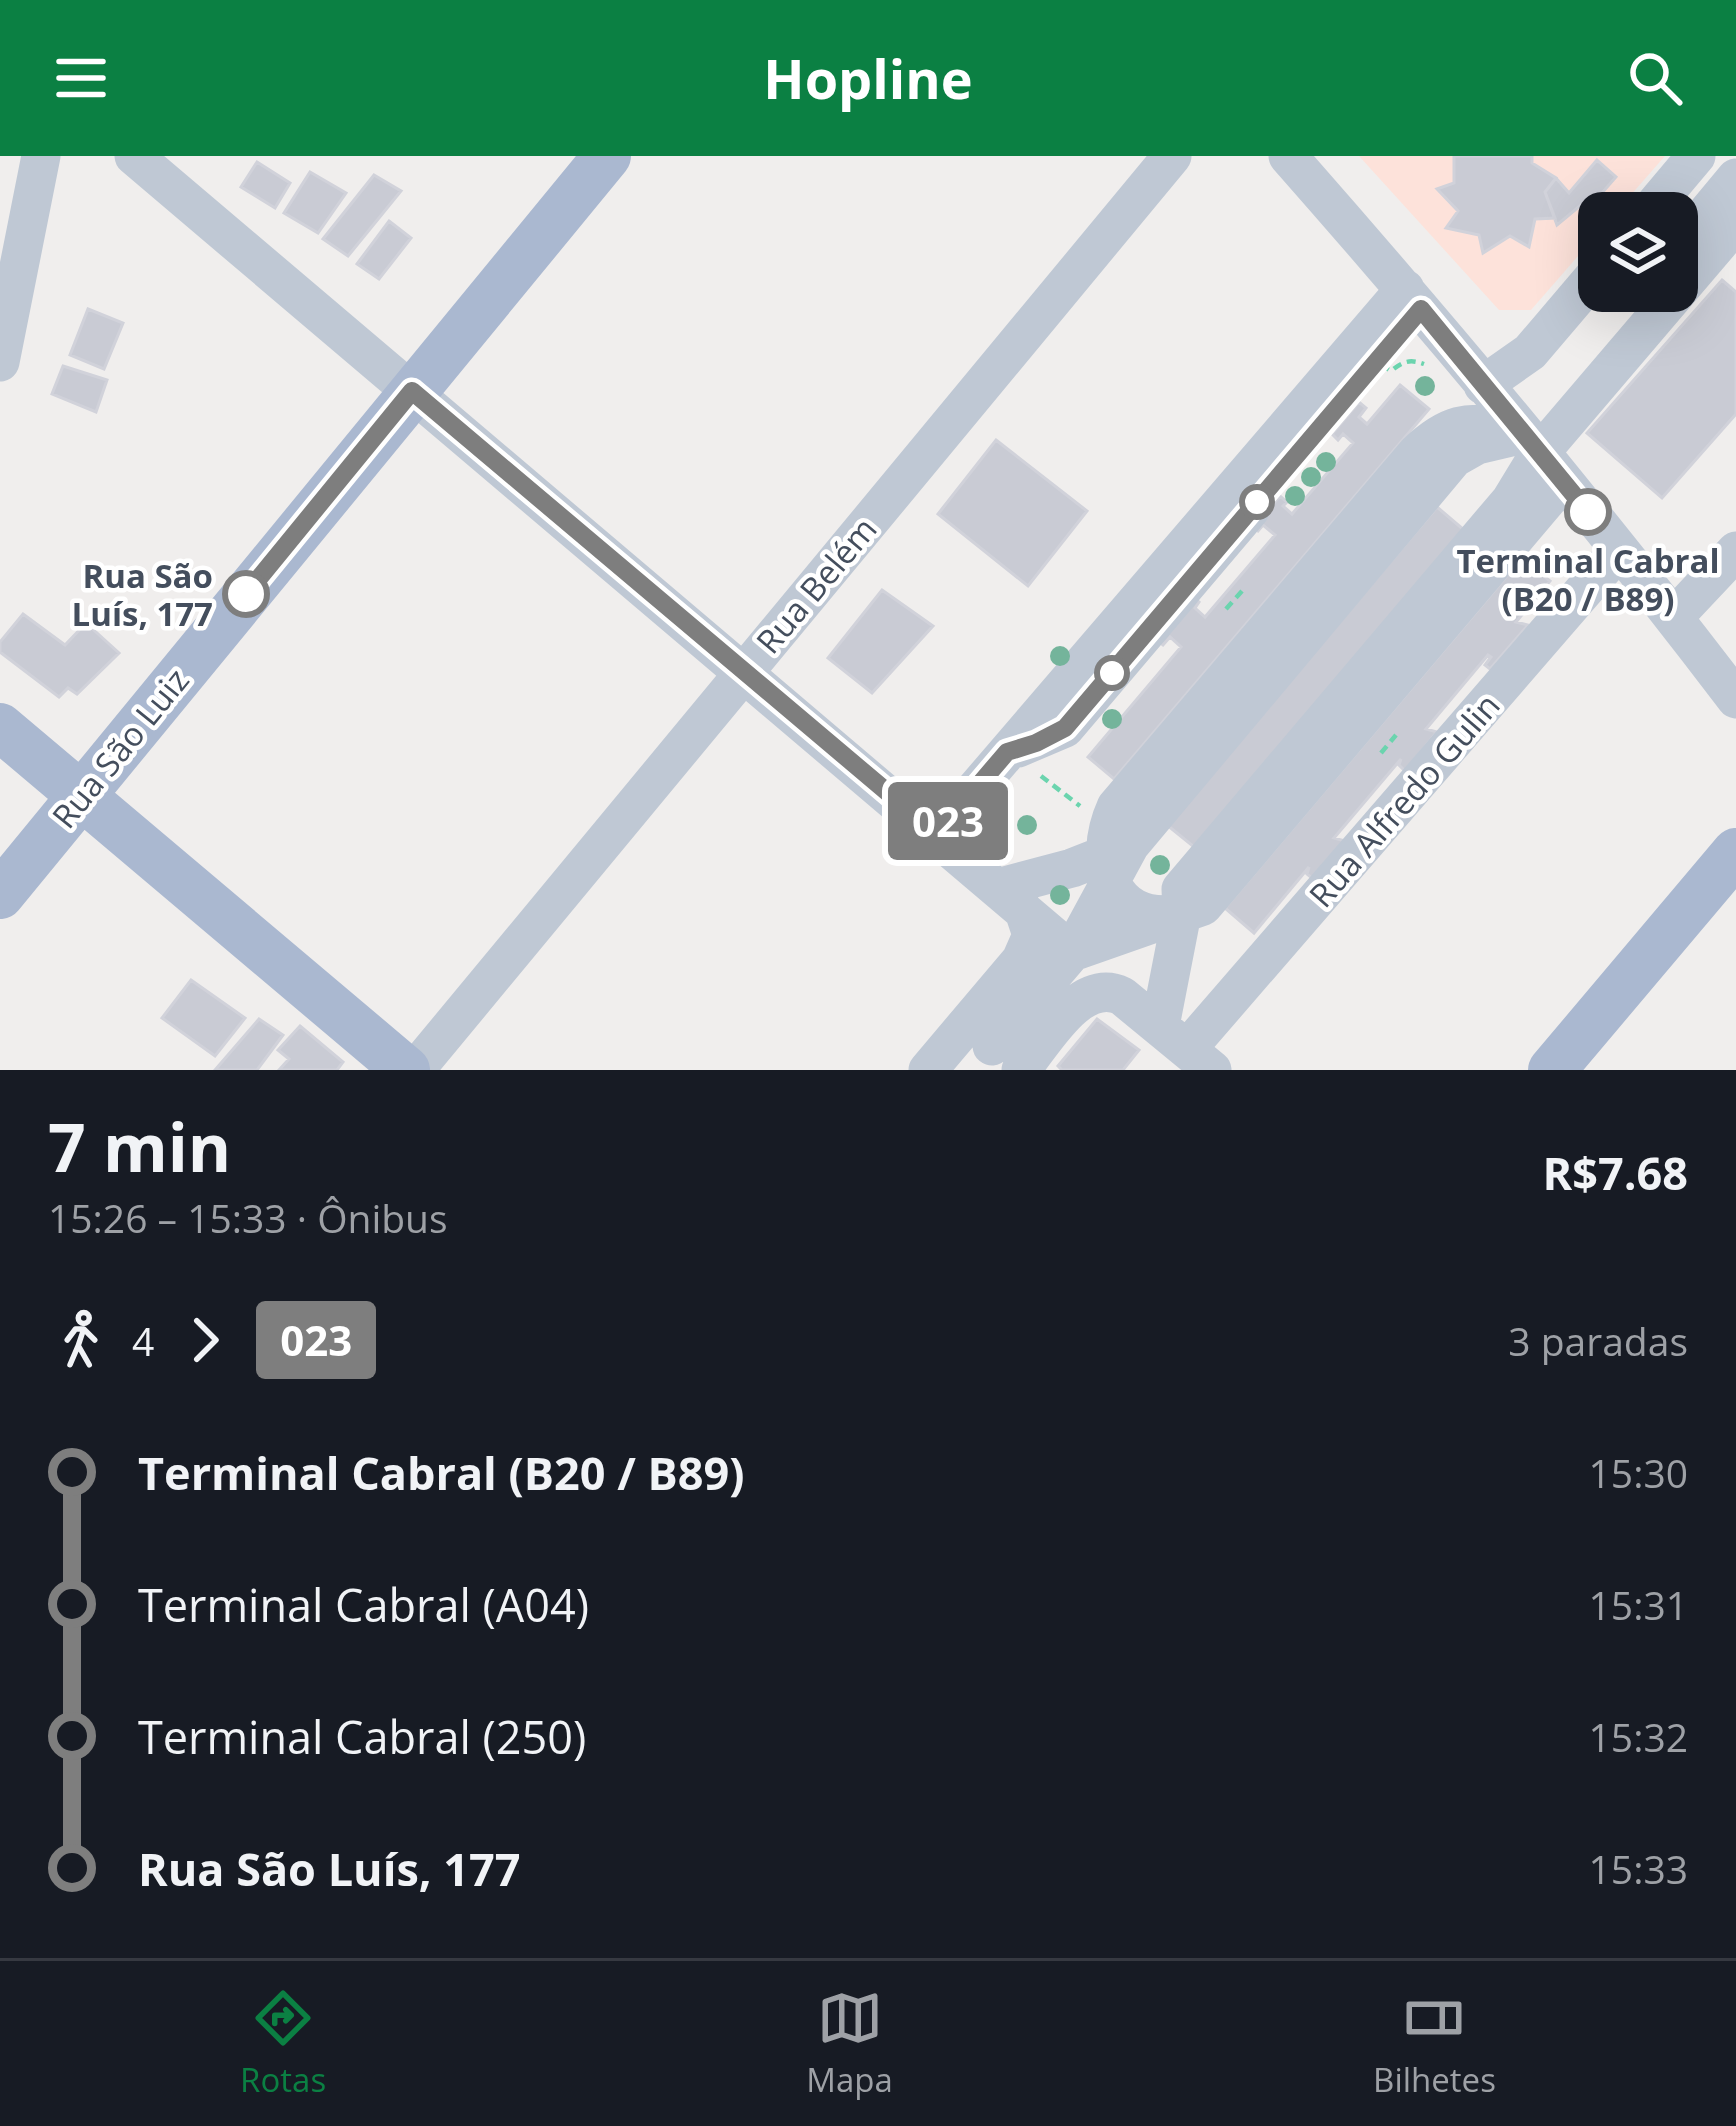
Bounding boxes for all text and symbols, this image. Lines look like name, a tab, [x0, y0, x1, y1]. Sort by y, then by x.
text: Hopline	[763, 41, 973, 115]
icon: menu	[48, 45, 114, 111]
icon: search	[1622, 45, 1688, 111]
map controls	[1578, 192, 1698, 312]
button: layers	[1578, 192, 1698, 312]
unlabelled marker	[1241, 486, 1273, 518]
marker: Terminal Cabral (B20 / B89)	[1566, 490, 1610, 534]
street label: Rua Belém	[746, 507, 886, 663]
place label: Terminal Cabral (B20 / B89)	[1456, 538, 1720, 621]
place label: Rua São Luís, 177	[72, 553, 213, 636]
marker: Rua São Luís, 177	[224, 572, 268, 616]
unlabelled marker	[1096, 657, 1128, 689]
street label: Rua São Luiz	[42, 659, 198, 837]
street label: Rua Alfredo Gulin	[1299, 684, 1509, 916]
line badge: 023	[879, 782, 1017, 860]
text: 023	[912, 792, 984, 849]
text: 7 min	[48, 1101, 231, 1191]
text: R$7.68	[1543, 1142, 1688, 1203]
text: 15:26 – 15:33 · Ônibus	[48, 1191, 448, 1244]
icon: walk	[48, 1307, 114, 1373]
icon: forward	[172, 1307, 238, 1373]
text: 023	[280, 1311, 352, 1368]
text: 4	[132, 1314, 154, 1367]
text: 3 paradas	[1508, 1314, 1688, 1367]
text: Terminal Cabral (B20 / B89)	[138, 1442, 744, 1503]
text: 15:30	[1589, 1446, 1688, 1499]
text: Terminal Cabral (A04)	[138, 1574, 589, 1635]
text: 15:31	[1589, 1578, 1688, 1631]
text: Terminal Cabral (250)	[138, 1706, 586, 1767]
text: 15:32	[1589, 1710, 1688, 1763]
text: Rua São Luís, 177	[138, 1838, 520, 1899]
text: 15:33	[1589, 1842, 1688, 1895]
tab: Rotas	[240, 1985, 326, 2102]
tab: Mapa	[806, 1985, 893, 2102]
tab: Bilhetes	[1373, 1985, 1496, 2102]

